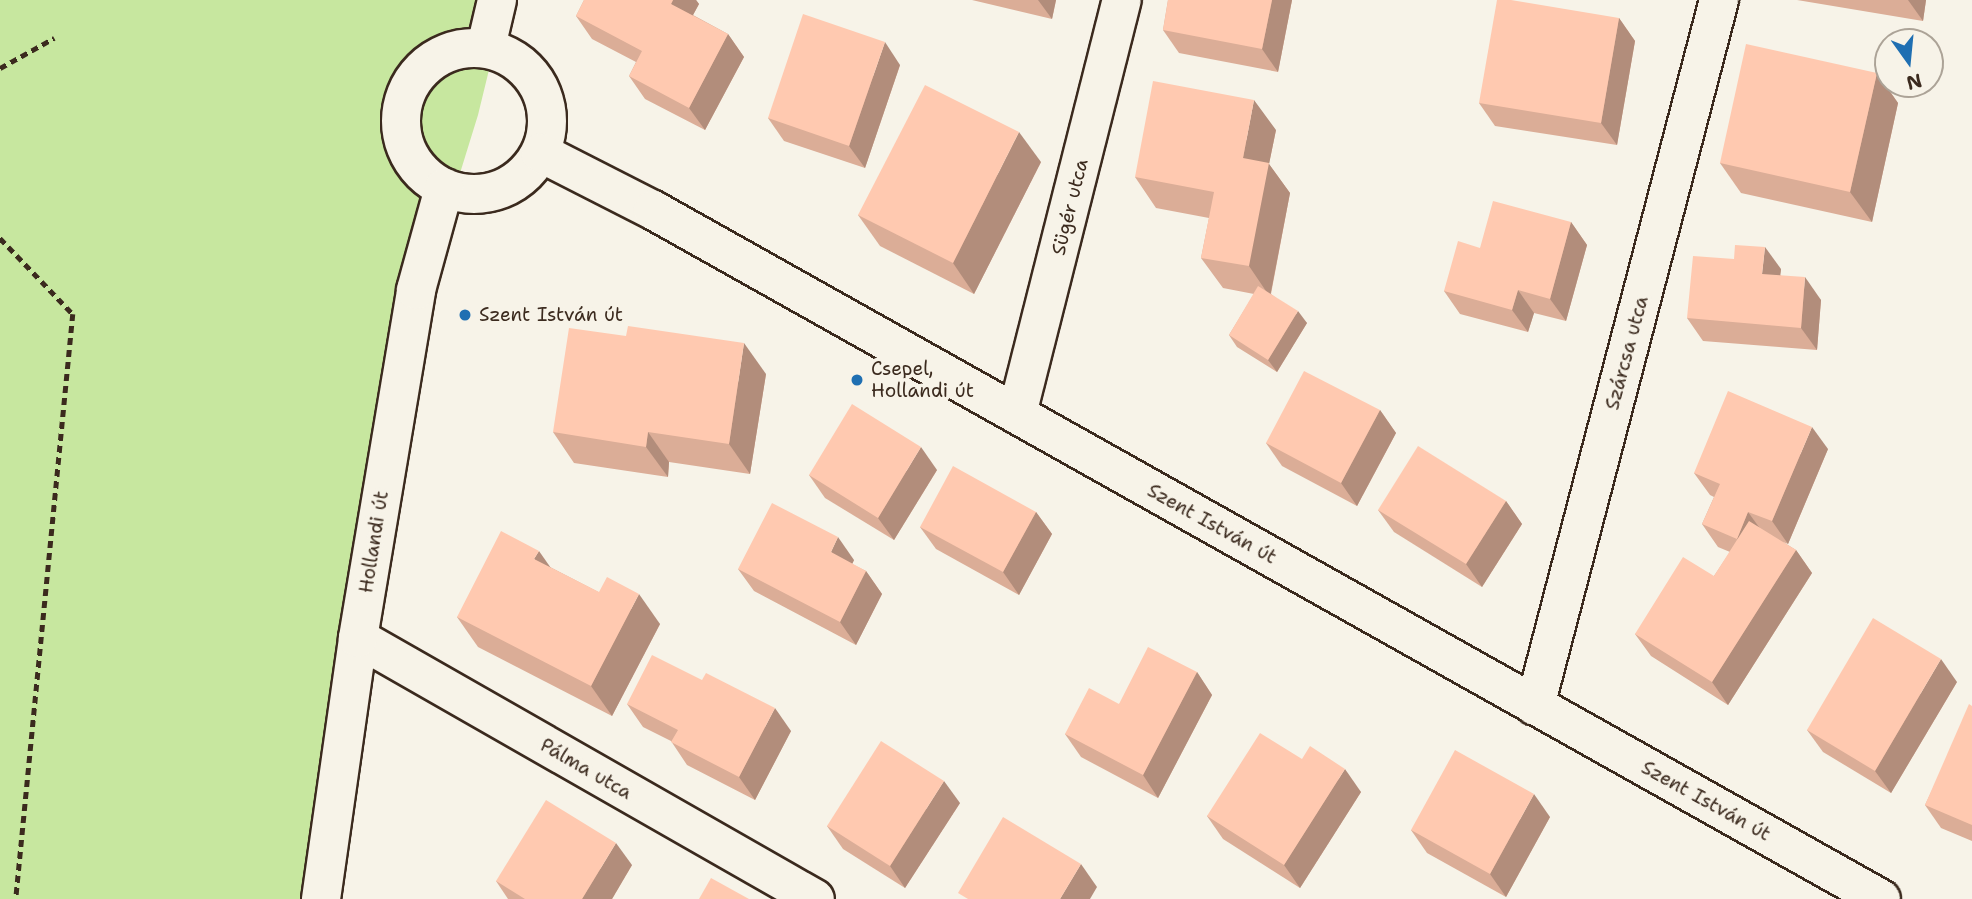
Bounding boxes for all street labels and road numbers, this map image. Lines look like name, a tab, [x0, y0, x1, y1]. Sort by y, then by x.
street label: Sügér utca	[1047, 156, 1093, 258]
street label: Szárcsa utca	[1601, 294, 1653, 412]
street label: Szent István út	[1143, 479, 1281, 569]
street label: Hollandi út	[355, 489, 393, 595]
street label: Pálma utca	[536, 734, 636, 804]
street label: Szent István út	[1637, 756, 1775, 846]

